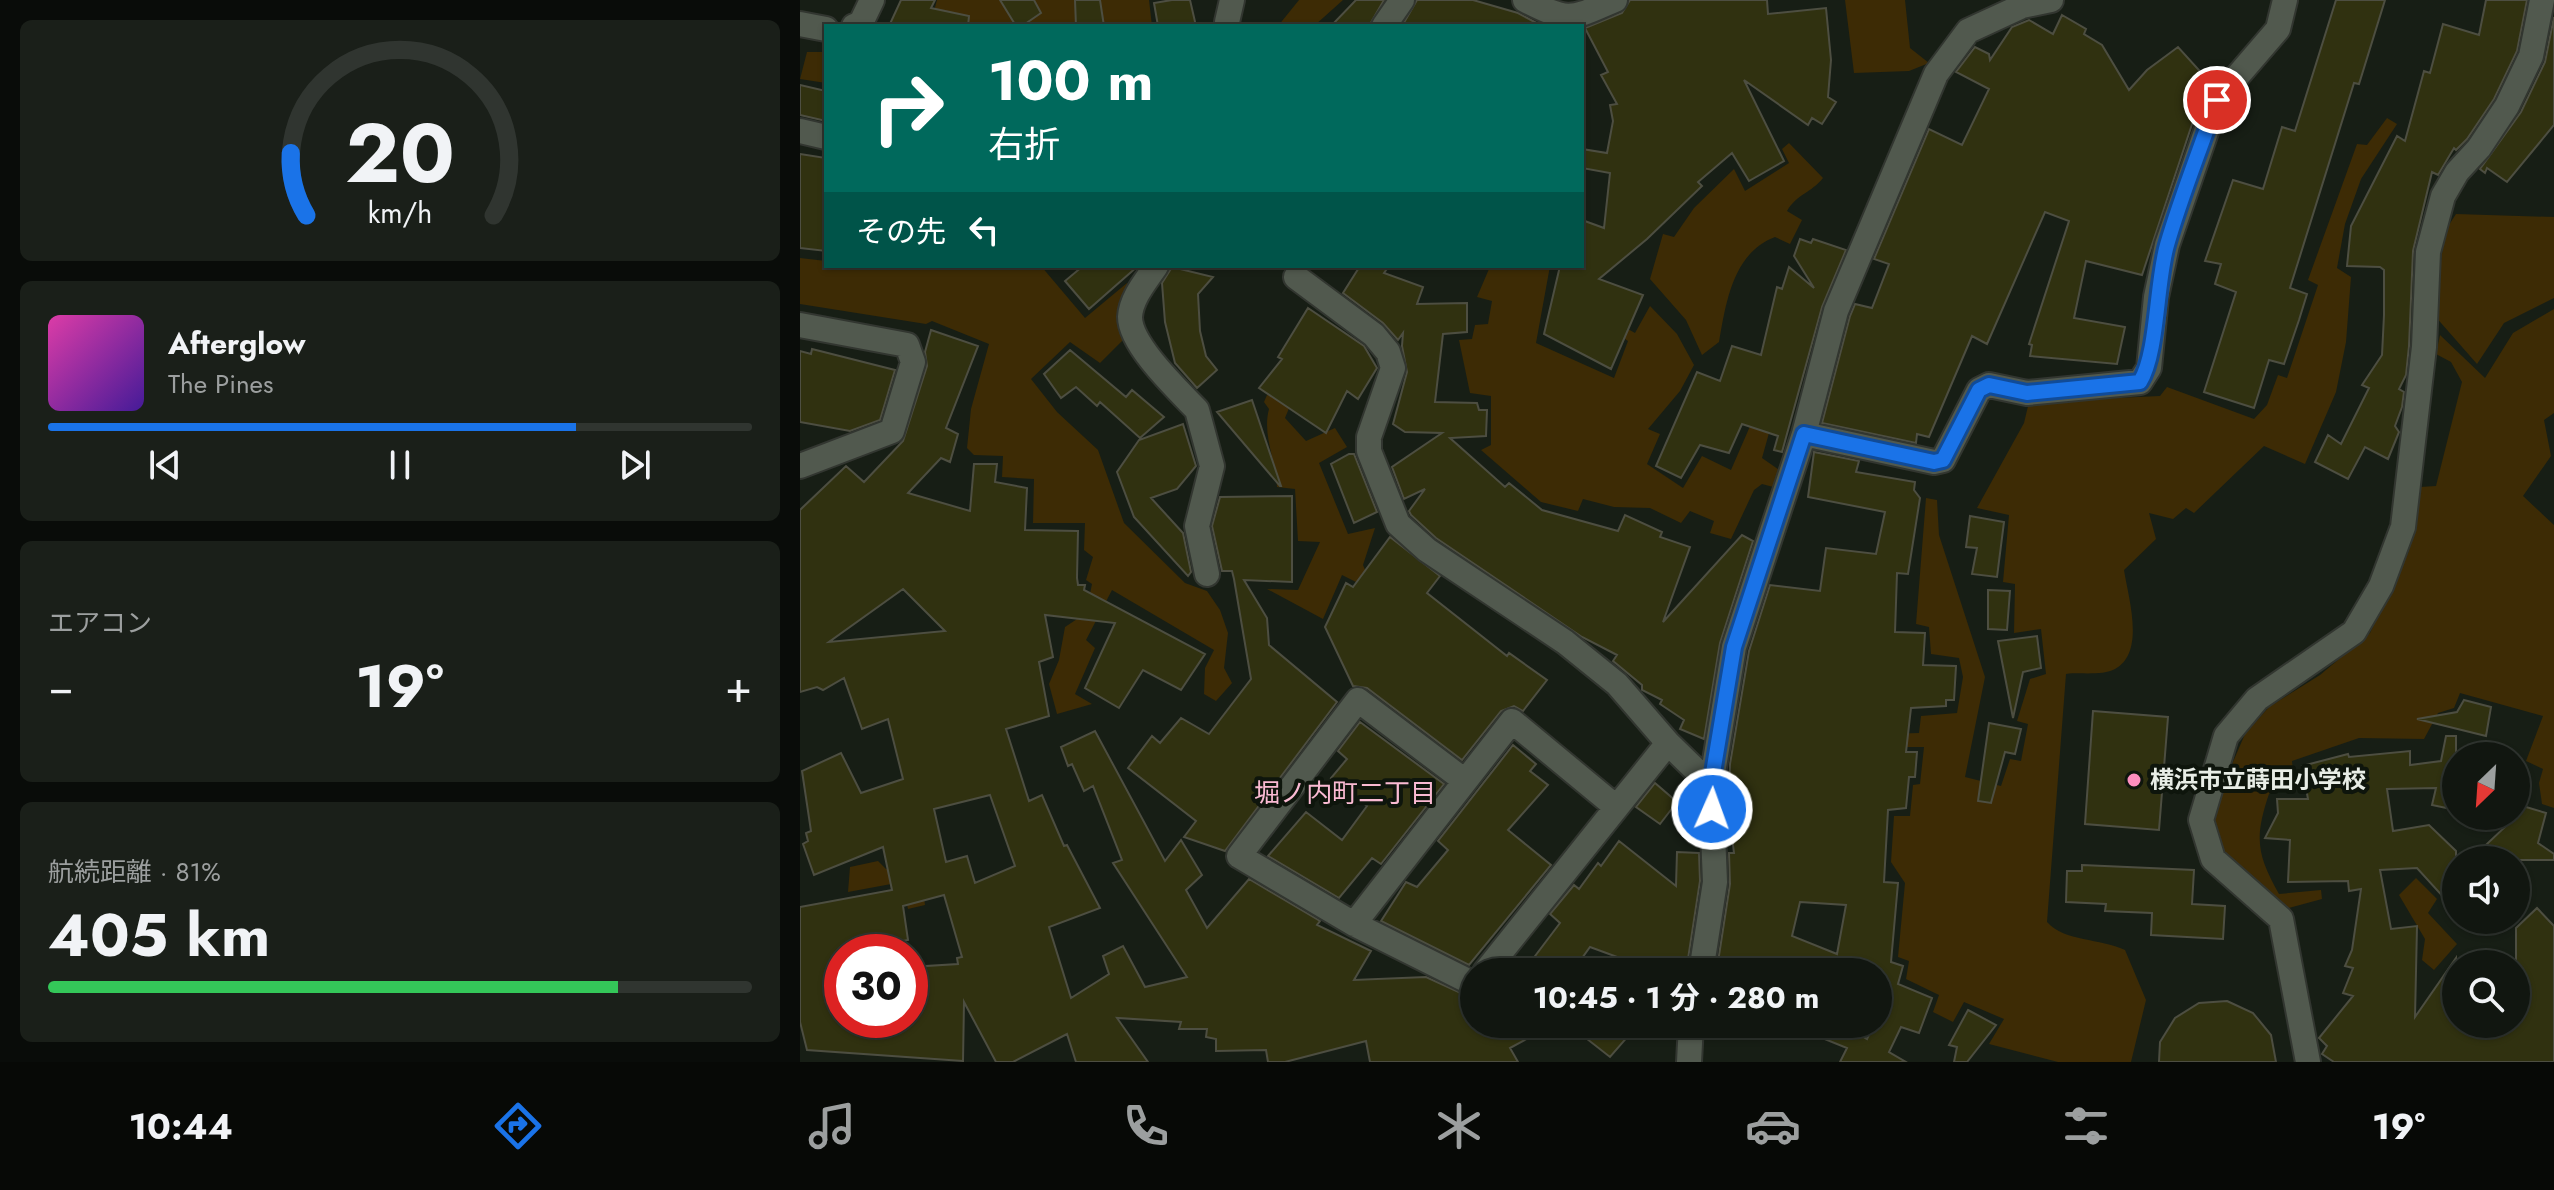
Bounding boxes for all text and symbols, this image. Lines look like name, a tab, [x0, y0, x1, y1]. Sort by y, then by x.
text: 100 m	[988, 40, 1153, 121]
icon: right	[856, 56, 960, 160]
pin	[2183, 66, 2251, 134]
icon: arrive	[2195, 78, 2239, 122]
text: 20	[345, 93, 455, 213]
text: 右折	[988, 118, 1060, 170]
text: km/h	[368, 192, 432, 234]
icon: left	[962, 208, 1006, 252]
text: その先	[856, 210, 946, 253]
text: Afterglow	[168, 322, 305, 365]
text: The Pines	[168, 365, 273, 403]
icon: previous	[143, 443, 187, 487]
icon: pause	[378, 443, 422, 487]
icon: next	[613, 443, 657, 487]
text: エアコン	[48, 604, 152, 642]
text: 19°	[355, 643, 444, 730]
text: −	[48, 655, 74, 719]
text: +	[725, 655, 752, 719]
north arrow	[2442, 742, 2530, 830]
map controls	[2442, 742, 2530, 1038]
place label: 横浜市立蒔田小学校	[2150, 762, 2366, 797]
position arrow	[1670, 767, 1754, 851]
marker: 横浜市立蒔田小学校	[2125, 771, 2143, 789]
district label: 堀ノ内町二丁目	[1254, 774, 1436, 812]
button: sound	[2442, 846, 2530, 934]
text: 航続距離 · 81%	[48, 853, 221, 891]
text: 405 km	[48, 892, 270, 979]
speed limit sign: 30	[824, 934, 928, 1038]
button: search	[2442, 950, 2530, 1038]
text: 10:45 · 1 分 · 280 m	[1533, 976, 1819, 1019]
icon: directions	[490, 1098, 546, 1154]
icon: music	[804, 1098, 860, 1154]
icon: phone	[1118, 1098, 1174, 1154]
icon: climate	[1431, 1098, 1487, 1154]
icon: car	[1745, 1098, 1801, 1154]
icon: filters	[2058, 1098, 2114, 1154]
text: 10:44	[129, 1100, 233, 1152]
text: 19°	[2372, 1100, 2425, 1152]

